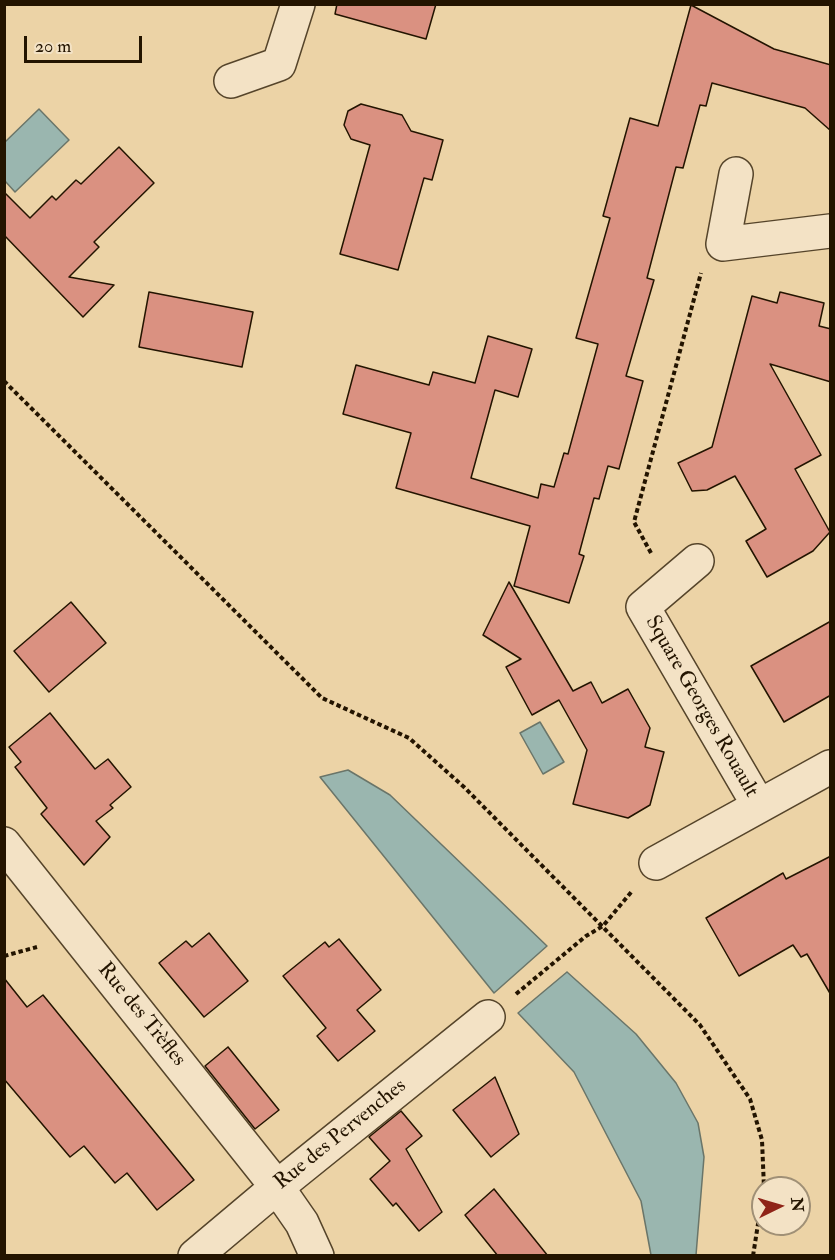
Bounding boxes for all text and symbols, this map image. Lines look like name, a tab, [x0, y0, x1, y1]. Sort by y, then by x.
scale bar	[27, 24, 146, 62]
text: 20 m	[35, 35, 71, 58]
street label: Square Georges Rouault	[639, 612, 763, 802]
street label: Rue des Trèfles	[91, 958, 191, 1072]
street label: Rue des Pervenches	[270, 1074, 412, 1196]
north arrow	[751, 1176, 811, 1236]
text: N	[786, 1197, 808, 1213]

